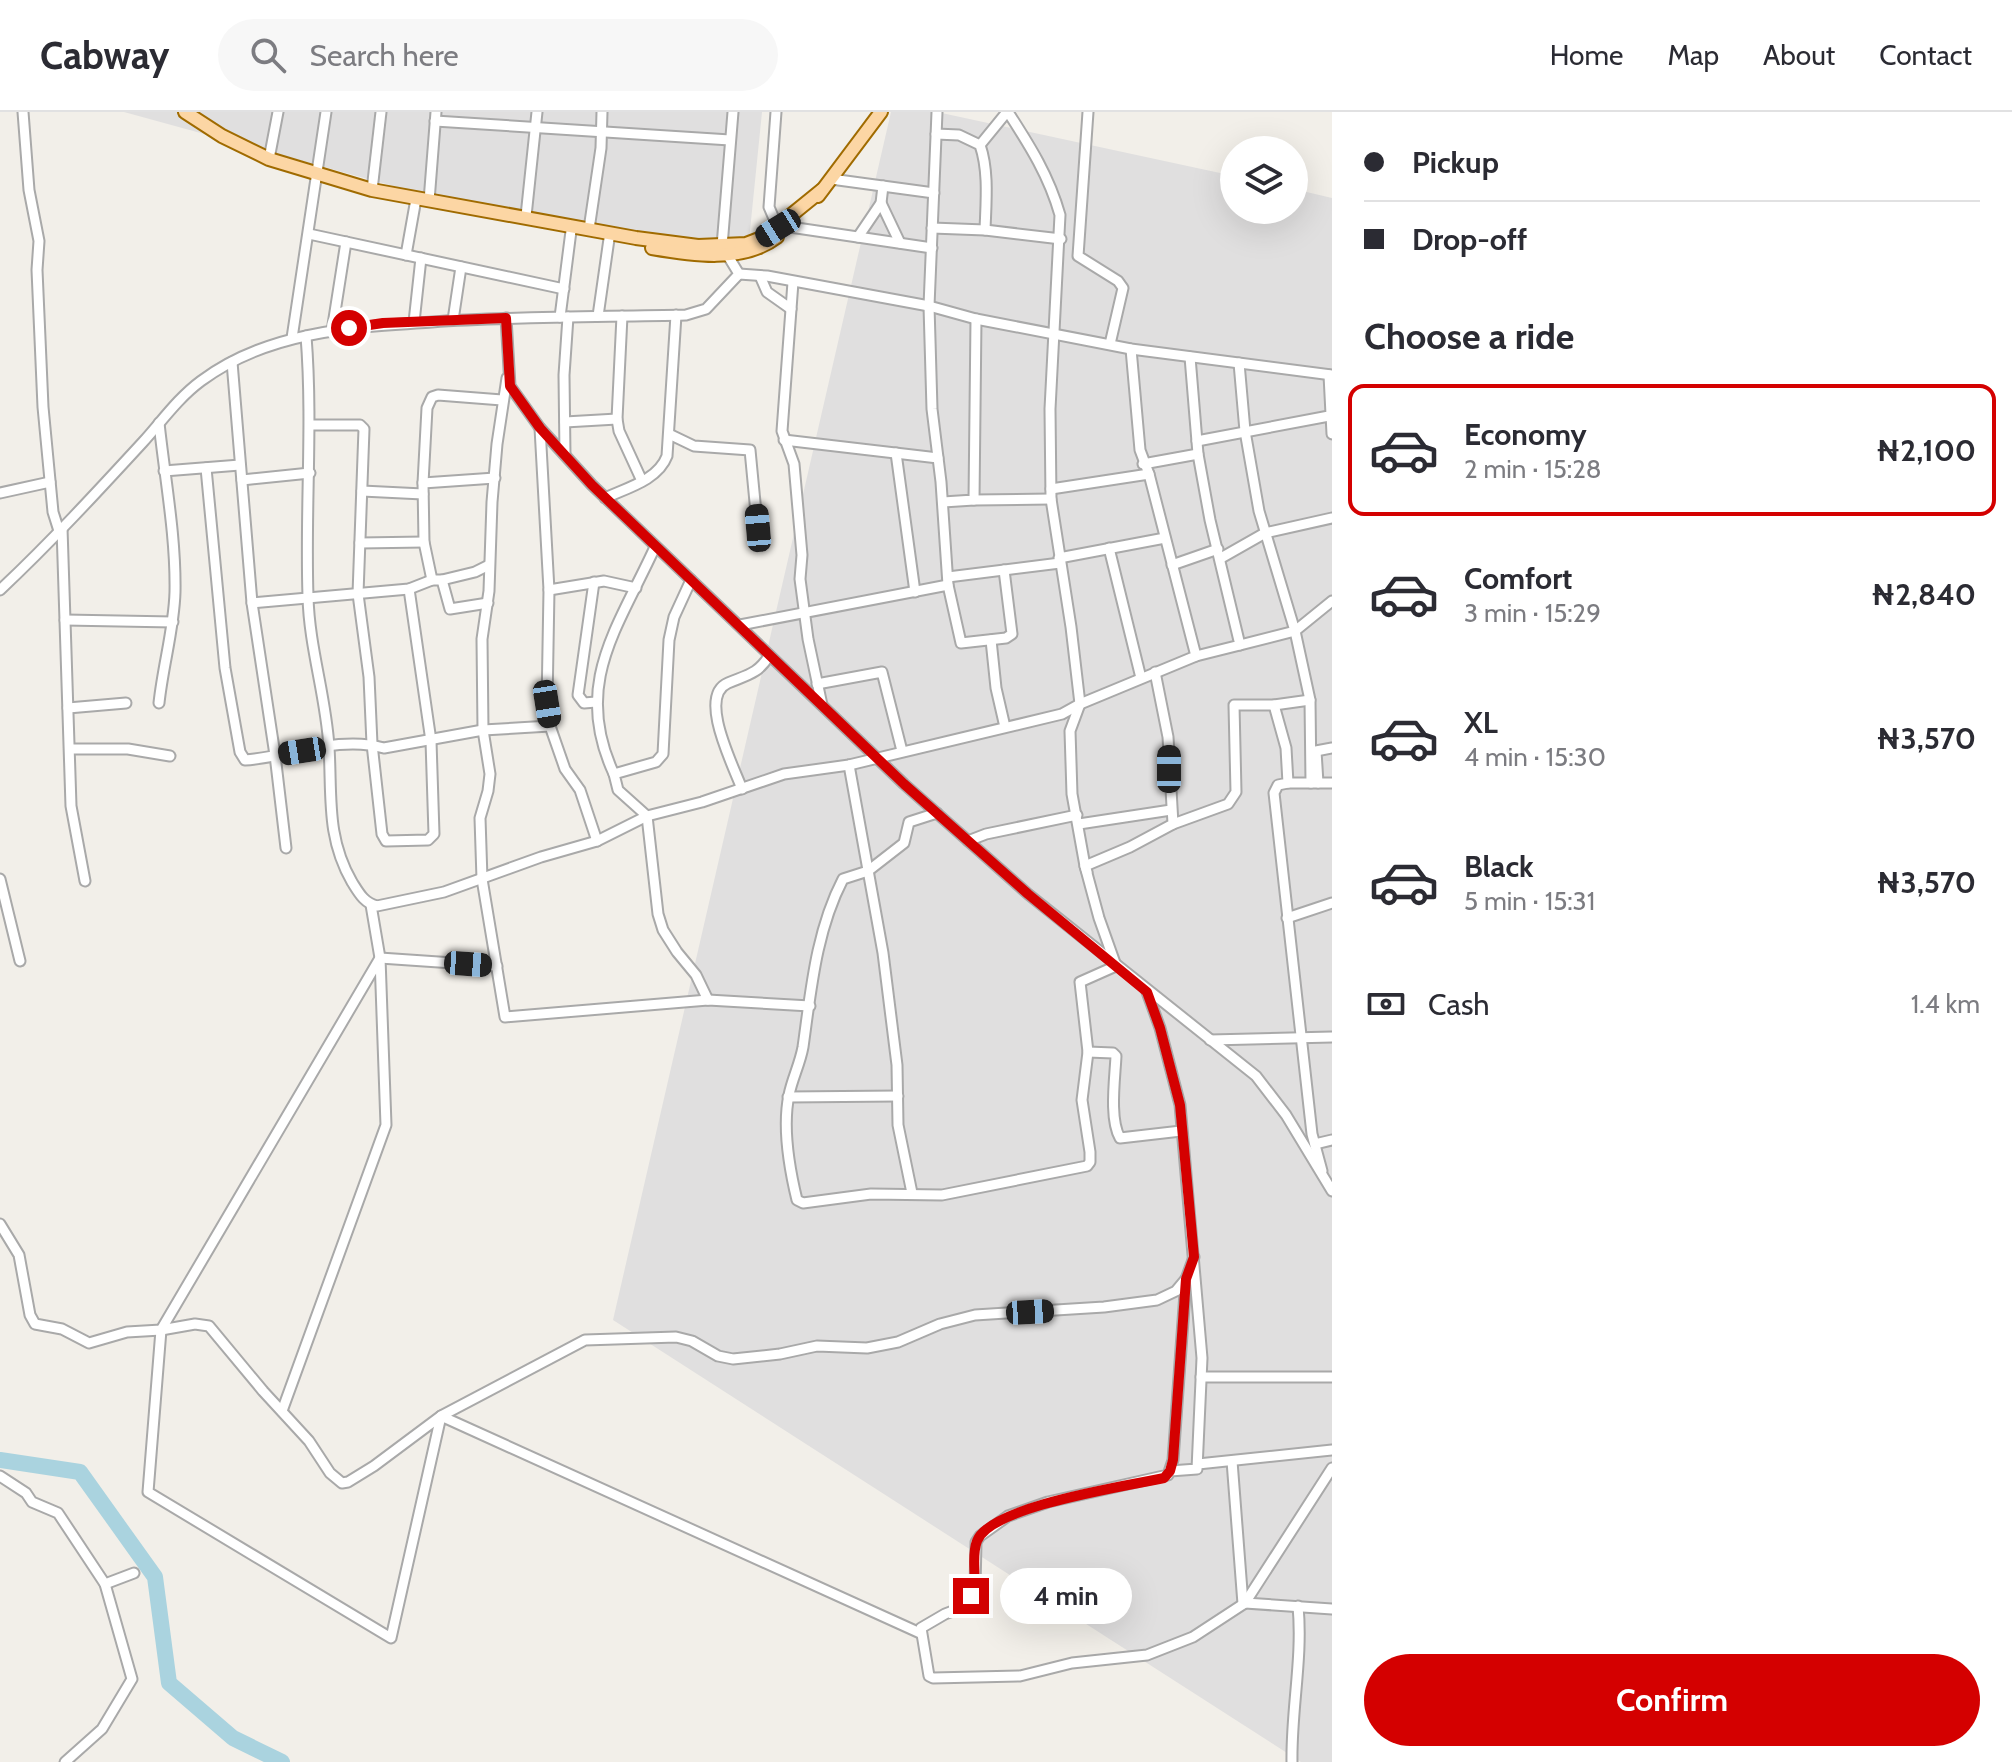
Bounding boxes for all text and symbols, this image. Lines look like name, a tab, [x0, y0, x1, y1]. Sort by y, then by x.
search box	[218, 19, 778, 91]
text: Cabway	[40, 32, 170, 79]
icon: search	[246, 33, 290, 77]
text: Search here	[310, 37, 459, 74]
text: Home	[1550, 38, 1623, 72]
text: Map	[1667, 38, 1719, 72]
text: About	[1763, 38, 1835, 72]
text: Contact	[1879, 38, 1972, 72]
map controls	[1220, 136, 1308, 224]
button: layers	[1220, 136, 1308, 224]
text: Pickup	[1412, 144, 1499, 181]
car	[751, 205, 805, 251]
text: Drop-off	[1412, 221, 1527, 258]
route start	[331, 310, 367, 346]
text: Choose a ride	[1364, 314, 1574, 358]
icon: car	[1368, 414, 1440, 486]
text: Economy	[1464, 416, 1587, 453]
text: ₦2,100	[1876, 432, 1976, 469]
text: 2 min · 15:28	[1464, 453, 1602, 485]
car	[744, 503, 772, 553]
icon: car	[1368, 558, 1440, 630]
text: Comfort	[1464, 560, 1572, 597]
text: ₦2,840	[1871, 576, 1976, 613]
text: 3 min · 15:29	[1464, 597, 1601, 629]
car	[531, 678, 563, 730]
icon: car	[1368, 702, 1440, 774]
text: XL	[1464, 704, 1498, 741]
text: ₦3,570	[1876, 720, 1976, 757]
car	[276, 735, 328, 767]
text: 4 min · 15:30	[1464, 741, 1606, 773]
car	[1157, 745, 1181, 793]
icon: car	[1368, 846, 1440, 918]
text: Black	[1464, 848, 1534, 885]
text: ₦3,570	[1876, 864, 1976, 901]
text: 5 min · 15:31	[1464, 885, 1595, 917]
car	[443, 950, 493, 978]
icon: cash	[1364, 982, 1408, 1026]
text: Cash	[1428, 986, 1490, 1023]
text: 1.4 km	[1911, 988, 1980, 1020]
car	[1005, 1299, 1055, 1325]
callout: 4 min	[999, 1568, 1131, 1624]
route end	[953, 1578, 989, 1614]
text: 4 min	[1033, 1580, 1099, 1612]
button: Confirm	[1364, 1654, 1980, 1746]

